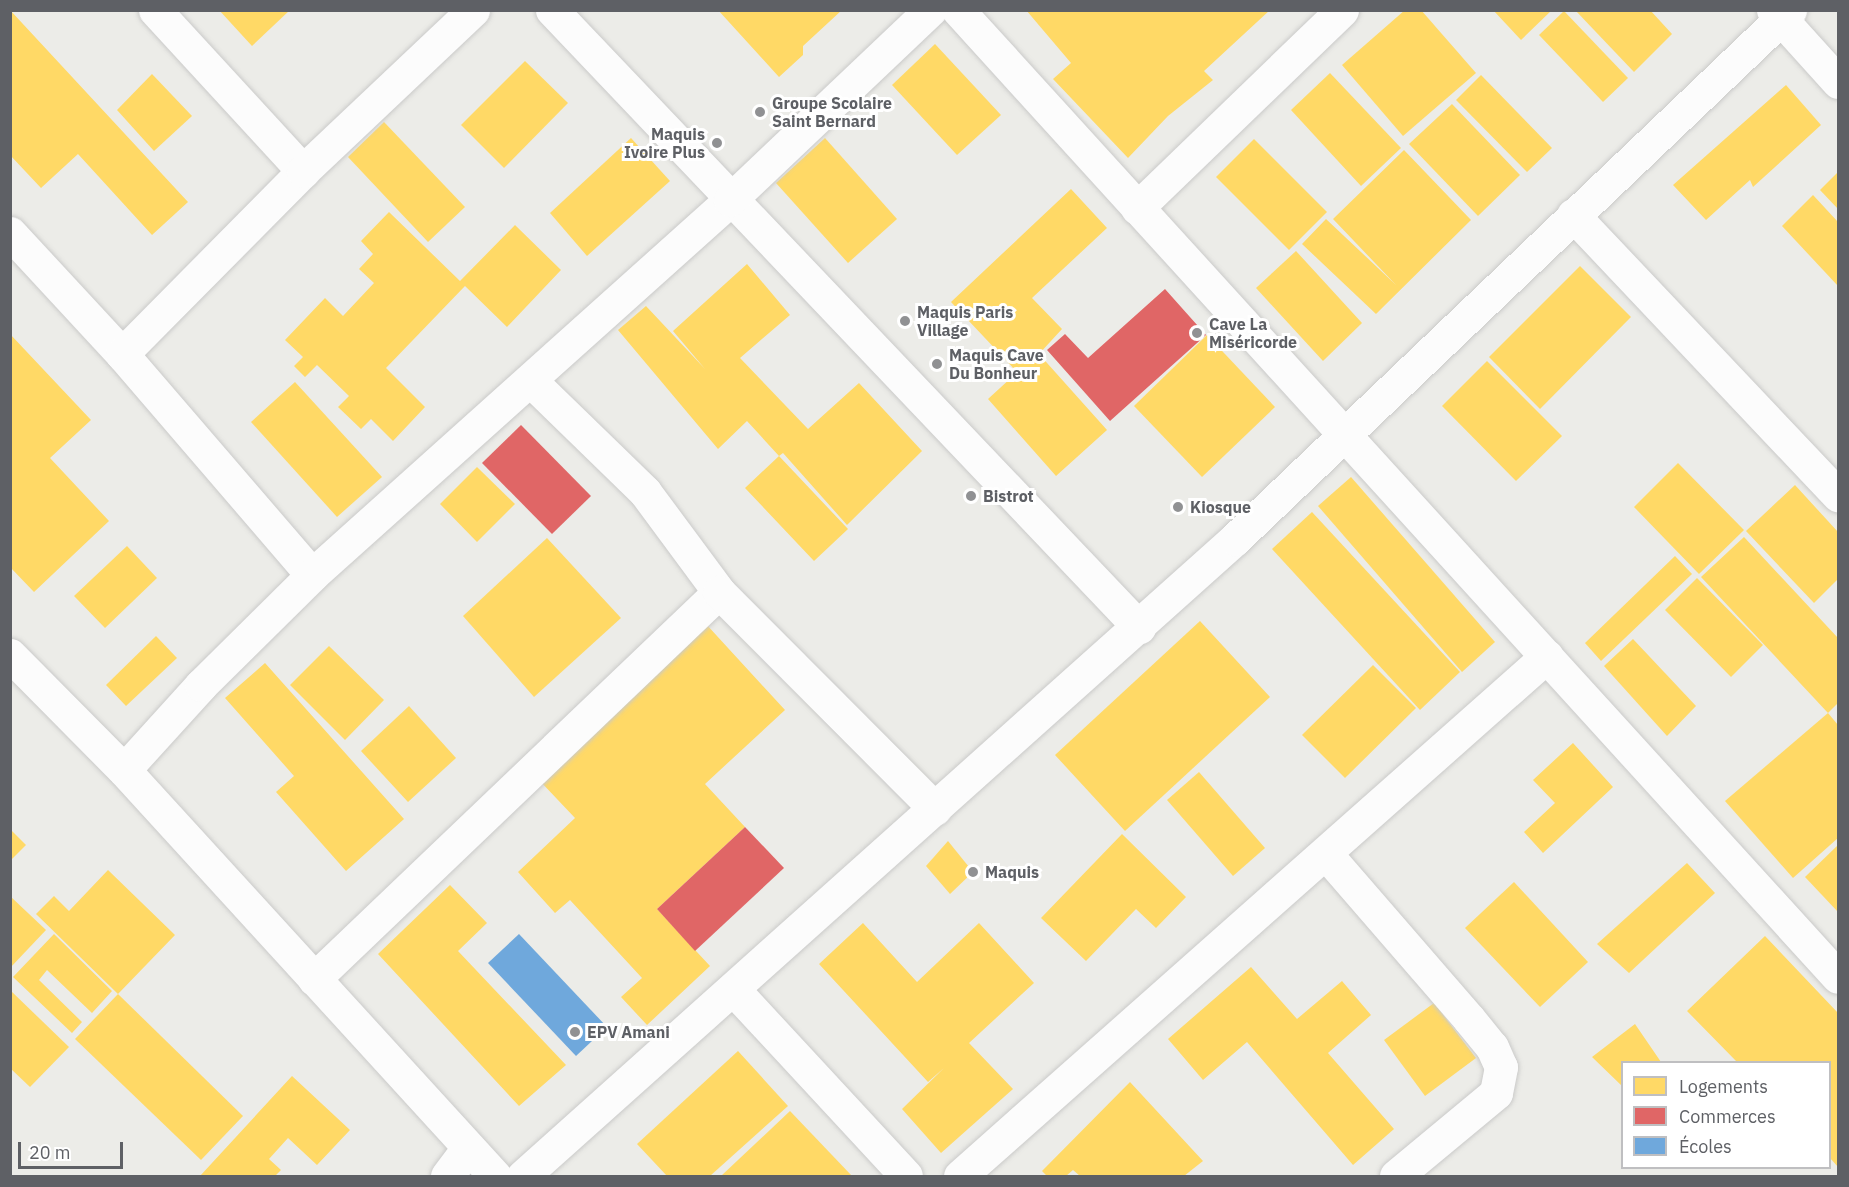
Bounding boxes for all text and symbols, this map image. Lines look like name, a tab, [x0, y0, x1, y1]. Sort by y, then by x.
place label: Groupe Scolaire Saint Bernard	[772, 93, 892, 131]
marker: Groupe Scolaire Saint Bernard	[753, 105, 767, 119]
place label: Maquis Ivoire Plus	[624, 124, 705, 162]
marker: Maquis Ivoire Plus	[710, 136, 724, 150]
place label: Maquis Paris Village	[917, 302, 1013, 340]
marker: Maquis Paris Village	[898, 314, 912, 328]
place label: Cave La Miséricorde	[1209, 314, 1297, 352]
marker: Cave La Miséricorde	[1190, 326, 1204, 340]
place label: Maquis Cave Du Bonheur	[949, 345, 1044, 383]
marker: Maquis Cave Du Bonheur	[930, 357, 944, 371]
place label: Bistrot	[983, 486, 1034, 506]
marker: Bistrot	[964, 489, 978, 503]
place label: Kiosque	[1190, 497, 1251, 517]
marker: Kiosque	[1171, 500, 1185, 514]
place label: Maquis	[985, 862, 1039, 882]
marker: Maquis	[966, 865, 980, 879]
place label: EPV Amani	[587, 1022, 670, 1042]
marker: EPV Amani	[568, 1025, 582, 1039]
legend	[1621, 1061, 1831, 1169]
text: Logements	[1679, 1075, 1768, 1098]
text: Commerces	[1679, 1105, 1776, 1128]
scale bar	[21, 1130, 126, 1168]
text: Écoles	[1679, 1135, 1732, 1158]
text: 20 m	[29, 1141, 71, 1164]

